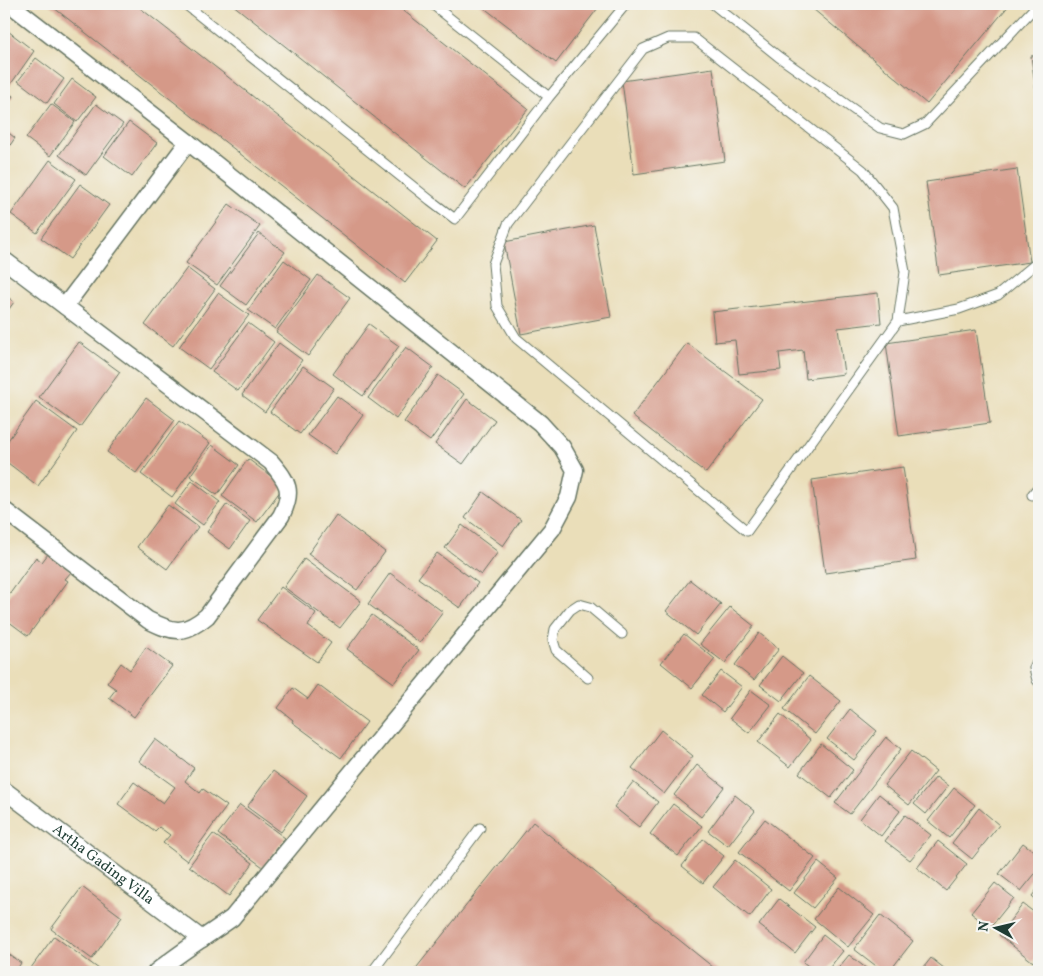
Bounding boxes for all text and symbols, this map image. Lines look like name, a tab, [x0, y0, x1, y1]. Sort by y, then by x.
street label: Artha Gading Villa	[48, 819, 158, 910]
north arrow	[970, 904, 1020, 954]
text: N	[974, 920, 995, 933]

